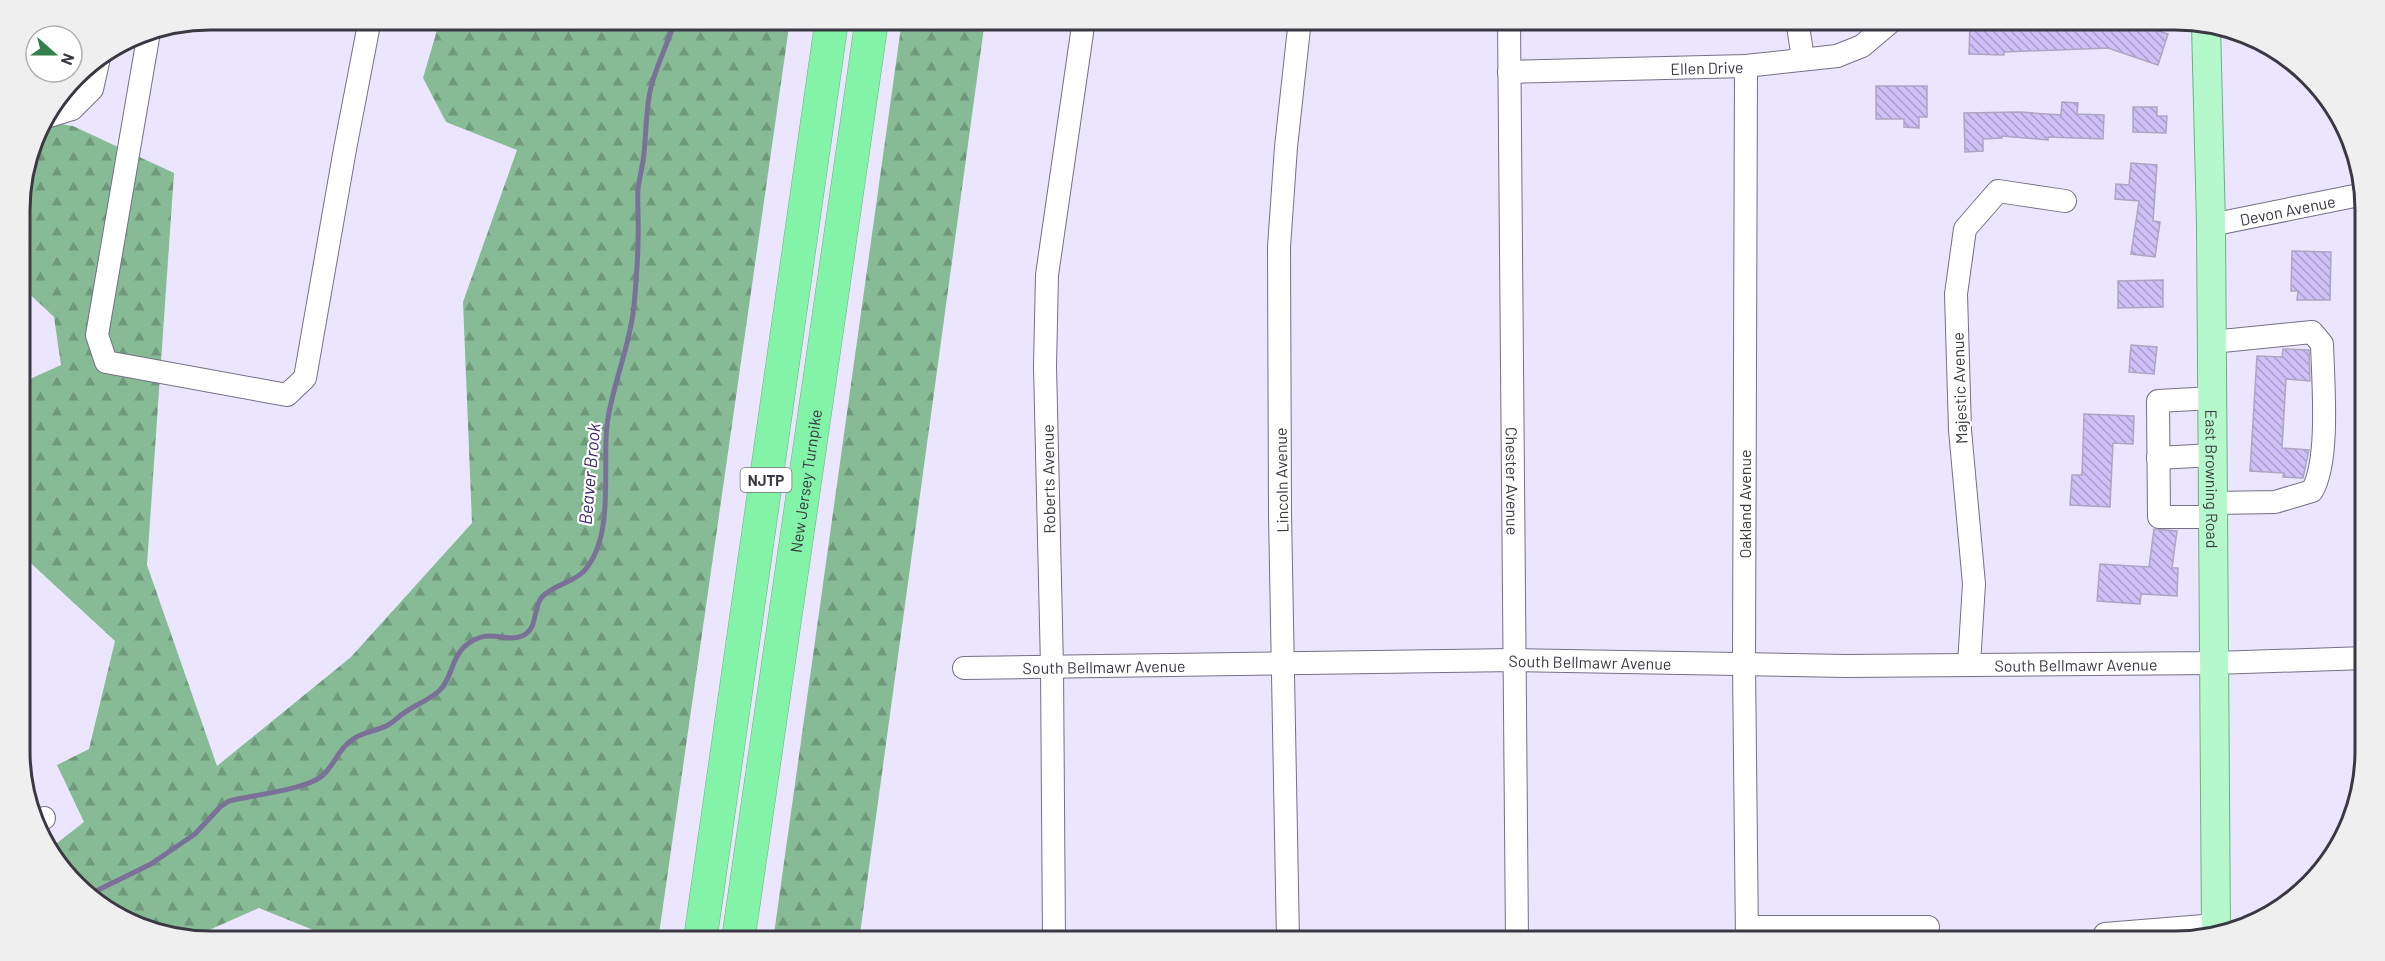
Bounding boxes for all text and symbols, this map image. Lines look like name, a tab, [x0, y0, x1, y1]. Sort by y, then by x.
north arrow	[24, 24, 84, 84]
text: N	[58, 51, 79, 68]
street label: Ellen Drive	[1670, 57, 1744, 77]
street label: Devon Avenue	[2238, 191, 2337, 228]
street label: Majestic Avenue	[1948, 332, 1970, 444]
street label: New Jersey Turnpike	[785, 408, 825, 554]
street label: East Browning Road	[2203, 409, 2223, 548]
water label: Beaver Brook	[574, 422, 604, 526]
street label: Roberts Avenue	[1038, 424, 1058, 534]
street label: Lincoln Avenue	[1271, 427, 1291, 533]
street label: Chester Avenue	[1503, 427, 1523, 535]
street label: Oakland Avenue	[1735, 449, 1754, 559]
road number: NJTP	[740, 468, 792, 492]
street label: South Bellmawr Avenue	[1508, 650, 1672, 672]
street label: South Bellmawr Avenue	[1994, 654, 2157, 674]
street label: South Bellmawr Avenue	[1022, 655, 1186, 677]

